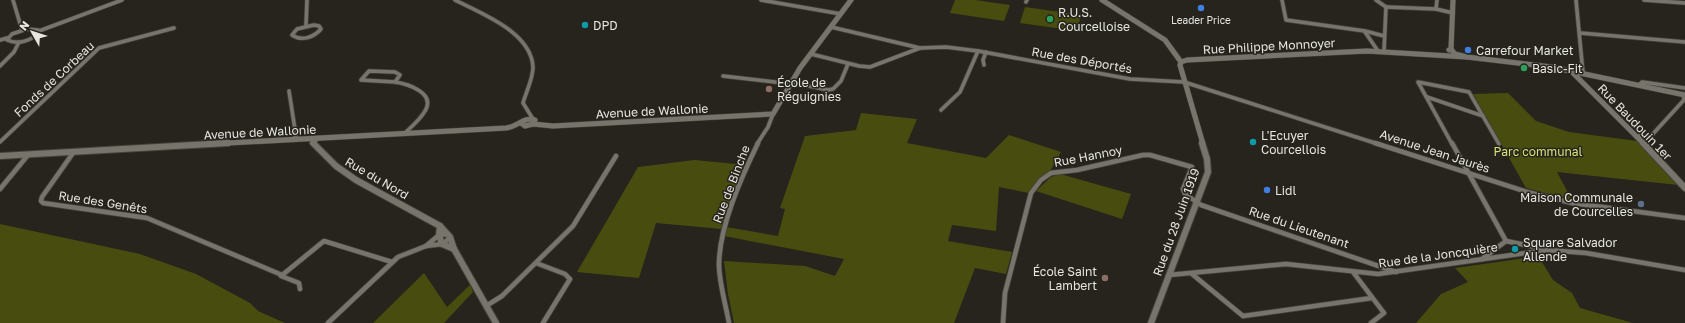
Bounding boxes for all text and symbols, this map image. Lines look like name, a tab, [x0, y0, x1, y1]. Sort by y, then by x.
marker: Leader Price	[1196, 3, 1206, 13]
place label: R.U.S. Courcelloise	[1058, 5, 1130, 34]
north arrow	[12, 12, 52, 52]
marker: R.U.S. Courcelloise	[1045, 14, 1055, 24]
place label: Leader Price	[1171, 14, 1231, 26]
text: N	[16, 18, 32, 33]
place label: DPD	[593, 18, 618, 33]
marker: DPD	[580, 20, 590, 30]
street label: Rue Philippe Monnoyer	[1202, 35, 1336, 57]
street label: Fonds de Corbeau	[11, 38, 97, 120]
place label: Carrefour Market	[1476, 43, 1574, 58]
street label: Rue des Déportés	[1031, 44, 1133, 76]
marker: Carrefour Market	[1463, 45, 1473, 55]
place label: Basic-Fit	[1532, 61, 1583, 76]
marker: Basic-Fit	[1519, 63, 1529, 73]
place label: École de Réguignies	[777, 75, 841, 104]
street label: Rue Baudouin 1er	[1595, 81, 1675, 163]
marker: École de Réguignies	[764, 84, 774, 94]
street label: Avenue de Wallonie	[595, 101, 709, 121]
street label: Avenue de Wallonie	[203, 122, 317, 142]
street label: Avenue Jean Jaurès	[1378, 126, 1492, 176]
place label: L'Ecuyer Courcellois	[1261, 128, 1326, 157]
marker: L'Ecuyer Courcellois	[1248, 137, 1258, 147]
street label: Rue Hannoy	[1052, 142, 1124, 170]
street label: Rue de Binche	[709, 143, 753, 225]
park label: Parc communal	[1494, 144, 1583, 159]
street label: Rue du Nord	[342, 154, 412, 202]
street label: Rue du 28 Juin 1919	[1149, 166, 1203, 278]
place label: Lidl	[1275, 183, 1296, 198]
marker: Lidl	[1262, 185, 1272, 195]
street label: Rue des Genêts	[57, 188, 149, 216]
place label: Maison Communale de Courcelles	[1520, 190, 1633, 219]
marker: Maison Communale de Courcelles	[1636, 199, 1646, 209]
street label: Rue du Lieutenant	[1247, 203, 1351, 251]
place label: Square Salvador Allende	[1523, 235, 1617, 264]
street label: Rue de la Joncquière	[1377, 239, 1499, 271]
marker: Square Salvador Allende	[1510, 244, 1520, 254]
place label: École Saint Lambert	[1033, 264, 1097, 293]
marker: École Saint Lambert	[1100, 273, 1110, 283]

